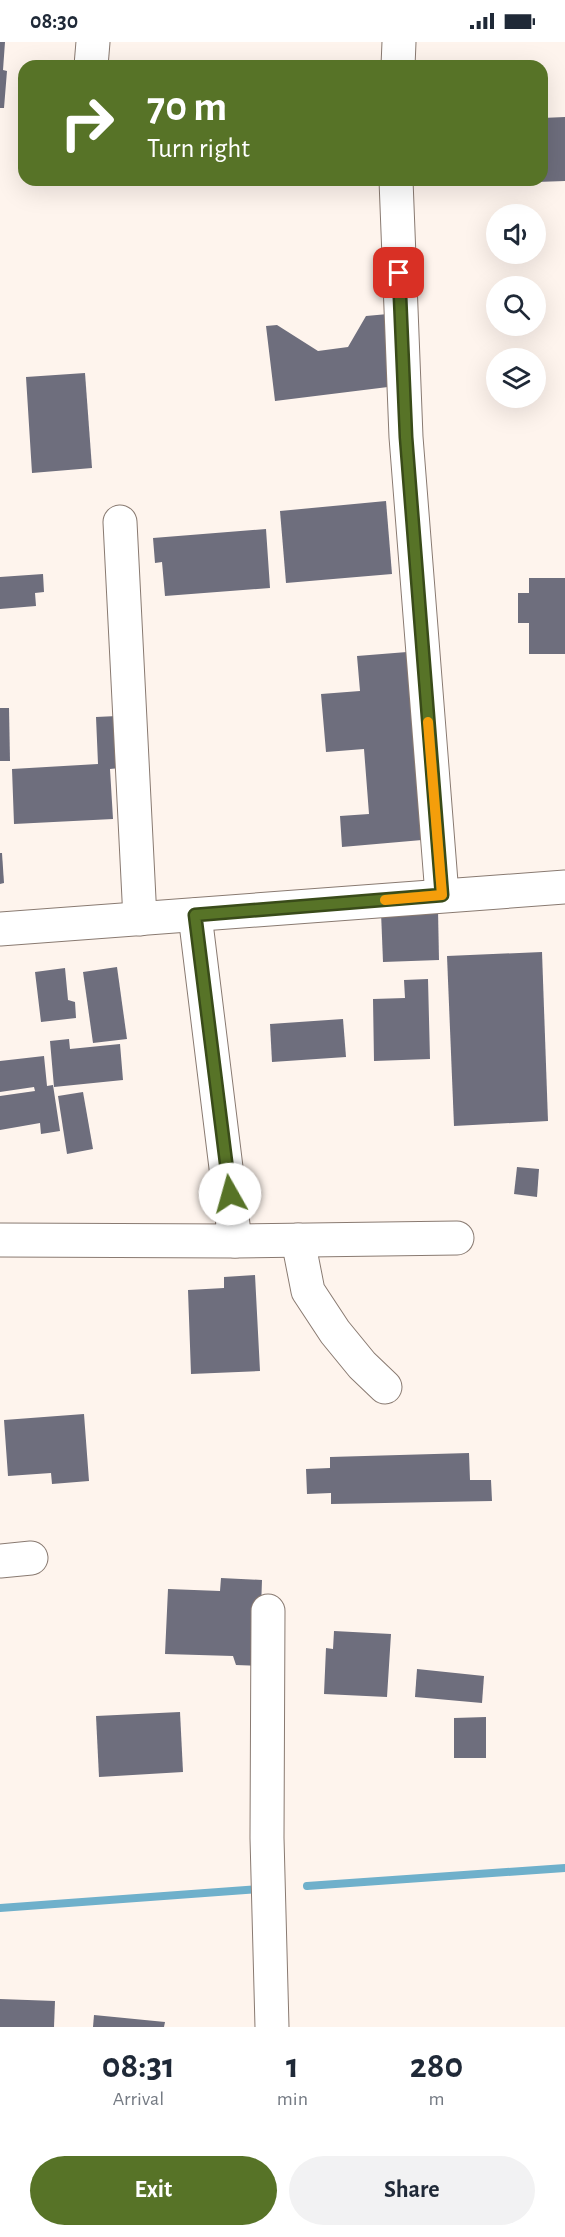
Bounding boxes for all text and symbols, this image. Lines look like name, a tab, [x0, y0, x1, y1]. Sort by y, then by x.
text: 08:30	[30, 10, 78, 32]
icon: right	[48, 84, 126, 162]
text: 70 m	[147, 86, 227, 128]
text: Turn right	[147, 135, 250, 162]
map controls	[486, 204, 546, 408]
button: sound	[486, 204, 546, 264]
pin	[373, 247, 424, 298]
icon: arrive	[382, 256, 415, 289]
button: search	[486, 276, 546, 336]
button: layers	[486, 348, 546, 408]
position arrow	[198, 1162, 262, 1226]
text: 08:31	[102, 2048, 175, 2084]
text: 1	[286, 2048, 299, 2084]
text: 280	[410, 2048, 463, 2084]
text: Arrival	[113, 2089, 164, 2109]
text: min	[277, 2089, 308, 2109]
text: m	[428, 2089, 444, 2109]
button: Exit	[30, 2156, 277, 2225]
button: Share	[289, 2156, 535, 2225]

